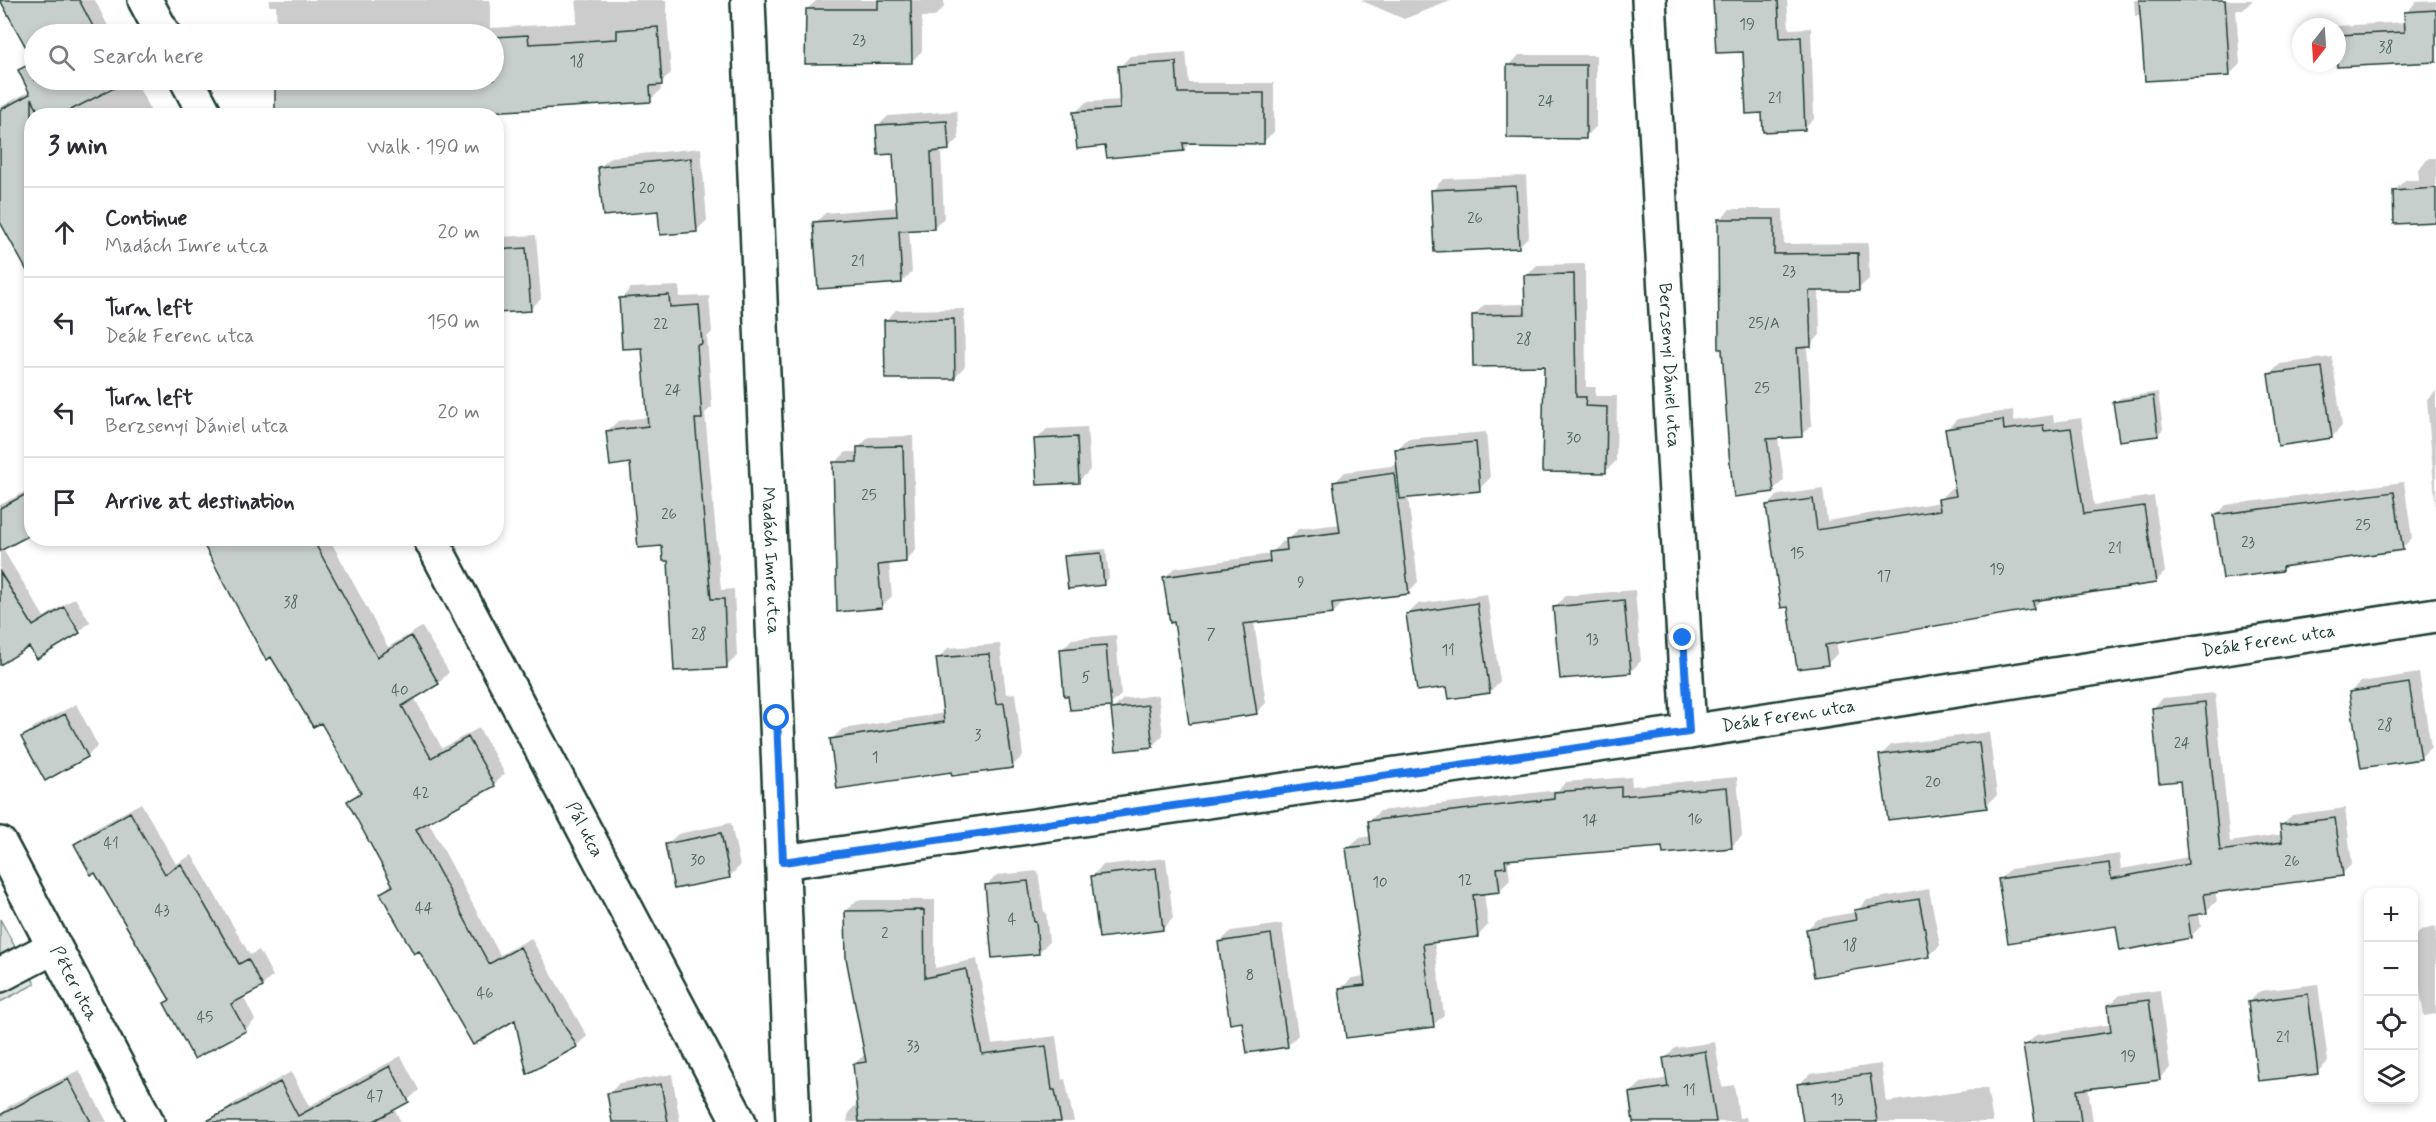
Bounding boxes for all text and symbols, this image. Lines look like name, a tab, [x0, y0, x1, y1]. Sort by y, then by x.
house number: 19	[1739, 15, 1755, 35]
north arrow	[2292, 18, 2346, 72]
search box	[24, 24, 504, 90]
house number: 23	[852, 31, 866, 51]
house number: 38	[2378, 38, 2394, 58]
icon: search	[45, 41, 78, 74]
text: Search here	[93, 43, 204, 71]
house number: 18	[570, 52, 584, 72]
house number: 21	[1768, 89, 1782, 109]
house number: 24	[1538, 92, 1554, 112]
text: 3 min	[48, 130, 108, 164]
text: Walk · 190 m	[367, 134, 480, 161]
house number: 20	[639, 179, 655, 199]
text: Continue	[105, 205, 187, 233]
house number: 26	[1467, 209, 1483, 229]
icon: ahead	[48, 216, 81, 249]
text: 20 m	[437, 219, 480, 246]
text: Madách Imre utca	[105, 233, 269, 260]
house number: 21	[851, 252, 865, 272]
house number: 23	[1782, 262, 1796, 282]
street label: Berzsenyi Dániel utca	[1652, 282, 1685, 449]
text: Turn left	[105, 295, 193, 323]
icon: left	[48, 306, 81, 339]
text: 150 m	[427, 309, 480, 336]
house number: 25/A	[1748, 314, 1780, 334]
house number: 22	[653, 315, 669, 335]
text: Deák Ferenc utca	[105, 323, 255, 350]
house number: 28	[1516, 330, 1532, 350]
house number: 25	[1754, 379, 1770, 399]
house number: 24	[665, 381, 681, 401]
text: Turn left	[105, 385, 193, 413]
icon: left	[48, 396, 81, 429]
text: 20 m	[437, 399, 480, 426]
text: Berzsenyi Dániel utca	[105, 413, 289, 440]
house number: 30	[1566, 429, 1582, 449]
icon: arrive	[48, 486, 81, 519]
street label: Madách Imre utca	[756, 486, 785, 635]
house number: 25	[861, 486, 877, 506]
text: Arrive at destination	[105, 488, 295, 516]
house number: 26	[661, 505, 677, 525]
house number: 25	[2355, 516, 2371, 536]
house number: 23	[2241, 533, 2255, 553]
house number: 21	[2108, 539, 2122, 559]
house number: 15	[1790, 544, 1804, 564]
house number: 19	[1989, 560, 2005, 580]
house number: 17	[1877, 567, 1892, 587]
house number: 9	[1297, 573, 1305, 593]
house number: 38	[283, 593, 299, 613]
street label: Deák Ferenc utca	[2200, 619, 2337, 663]
route end	[1669, 624, 1695, 650]
house number: 28	[691, 625, 707, 645]
house number: 7	[1206, 625, 1216, 645]
house number: 13	[1585, 630, 1599, 650]
house number: 11	[1441, 641, 1455, 661]
house number: 5	[1081, 668, 1091, 688]
house number: 40	[391, 681, 409, 701]
street label: Deák Ferenc utca	[1720, 694, 1857, 739]
route start	[763, 704, 789, 730]
house number: 28	[2377, 716, 2393, 736]
house number: 3	[975, 726, 982, 746]
house number: 24	[2174, 734, 2190, 754]
house number: 1	[872, 748, 878, 768]
house number: 20	[1925, 773, 1941, 793]
house number: 42	[413, 784, 429, 804]
street label: Pál utca	[560, 798, 609, 862]
house number: 16	[1687, 810, 1703, 830]
house number: 14	[1582, 811, 1598, 831]
house number: 41	[103, 834, 119, 854]
house number: 30	[690, 851, 706, 871]
house number: 26	[2284, 852, 2300, 872]
house number: 12	[1458, 871, 1472, 891]
house number: 10	[1372, 873, 1388, 893]
map controls	[2364, 888, 2418, 1104]
button: +	[2364, 888, 2418, 942]
house number: 44	[415, 899, 433, 919]
house number: 43	[154, 901, 170, 921]
house number: 4	[1008, 910, 1017, 930]
house number: 2	[881, 924, 889, 944]
house number: 18	[1843, 936, 1857, 956]
street label: Péter utca	[44, 942, 104, 1026]
button: −	[2364, 942, 2418, 996]
house number: 8	[1246, 966, 1254, 986]
house number: 46	[476, 984, 494, 1004]
button: locate	[2364, 996, 2418, 1050]
house number: 45	[197, 1008, 213, 1028]
house number: 21	[2276, 1028, 2290, 1048]
house number: 33	[906, 1037, 920, 1057]
house number: 19	[2120, 1047, 2136, 1067]
button: layers	[2364, 1050, 2418, 1104]
house number: 11	[1682, 1081, 1696, 1101]
house number: 47	[367, 1087, 384, 1107]
house number: 13	[1830, 1090, 1844, 1110]

